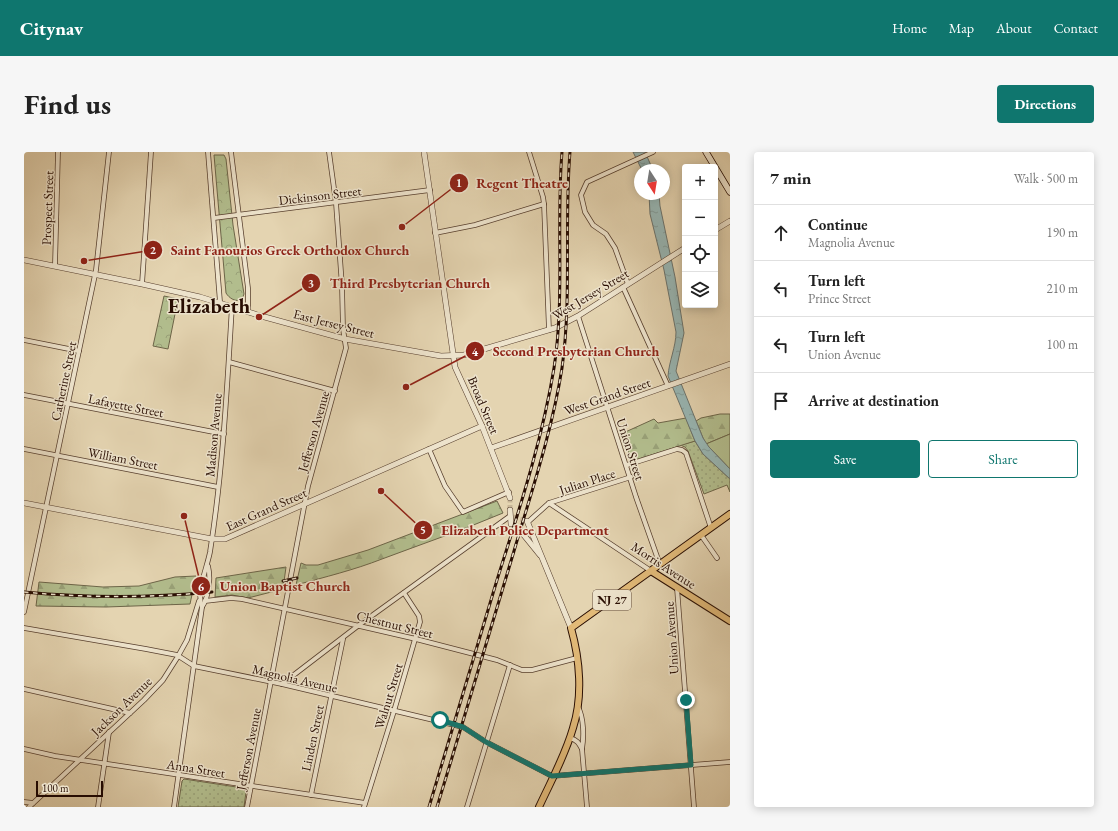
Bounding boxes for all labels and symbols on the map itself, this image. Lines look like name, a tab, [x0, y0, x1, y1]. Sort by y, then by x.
north arrow	[634, 164, 670, 200]
callout: Regent Theatre	[449, 170, 576, 196]
street label: Prospect Street	[38, 171, 57, 245]
text: Regent Theatre	[476, 174, 568, 192]
text: 1	[456, 175, 462, 191]
street label: Dickinson Street	[278, 182, 362, 209]
callout: Saint Fanourios Greek Orthodox Church	[143, 237, 417, 263]
text: Saint Fanourios Greek Orthodox Church	[171, 241, 410, 259]
text: 2	[150, 242, 157, 258]
street label: West Jersey Street	[549, 265, 632, 324]
callout: Third Presbyterian Church	[301, 270, 498, 296]
text: Third Presbyterian Church	[330, 274, 490, 292]
text: 3	[308, 275, 314, 291]
district label: Elizabeth	[168, 292, 250, 319]
street label: East Jersey Street	[292, 305, 376, 342]
callout: Second Presbyterian Church	[465, 338, 667, 364]
street label: Catherine Street	[47, 340, 80, 422]
text: Second Presbyterian Church	[493, 342, 659, 360]
text: 4	[472, 344, 479, 360]
street label: Broad Street	[464, 374, 503, 437]
street label: West Grand Street	[562, 374, 653, 419]
street label: Jefferson Avenue	[294, 389, 333, 475]
street label: Lafayette Street	[87, 390, 165, 421]
street label: Madison Avenue	[201, 393, 226, 478]
street label: Union Street	[613, 416, 649, 482]
street label: William Street	[87, 443, 159, 474]
street label: Julian Place	[556, 464, 617, 499]
street label: East Grand Street	[223, 484, 309, 535]
callout: Elizabeth Police Department	[413, 517, 616, 543]
text: Elizabeth Police Department	[441, 521, 610, 539]
text: 5	[420, 522, 426, 538]
street label: Morris Avenue	[628, 538, 699, 593]
callout: Union Baptist Church	[191, 573, 358, 599]
text: Union Baptist Church	[220, 577, 350, 595]
text: 6	[198, 579, 205, 595]
road number: NJ 27	[593, 590, 631, 610]
street label: Union Avenue	[660, 601, 683, 675]
street label: Chestnut Street	[355, 607, 435, 642]
street label: Magnolia Avenue	[251, 660, 339, 697]
street label: Walnut Street	[370, 661, 407, 731]
street label: Jackson Avenue	[87, 673, 155, 740]
route end	[677, 691, 695, 709]
street label: Linden Street	[297, 703, 328, 773]
street label: Jefferson Avenue	[232, 707, 265, 793]
route start	[431, 711, 449, 729]
street label: Anna Street	[164, 755, 226, 782]
scale bar	[36, 779, 103, 798]

